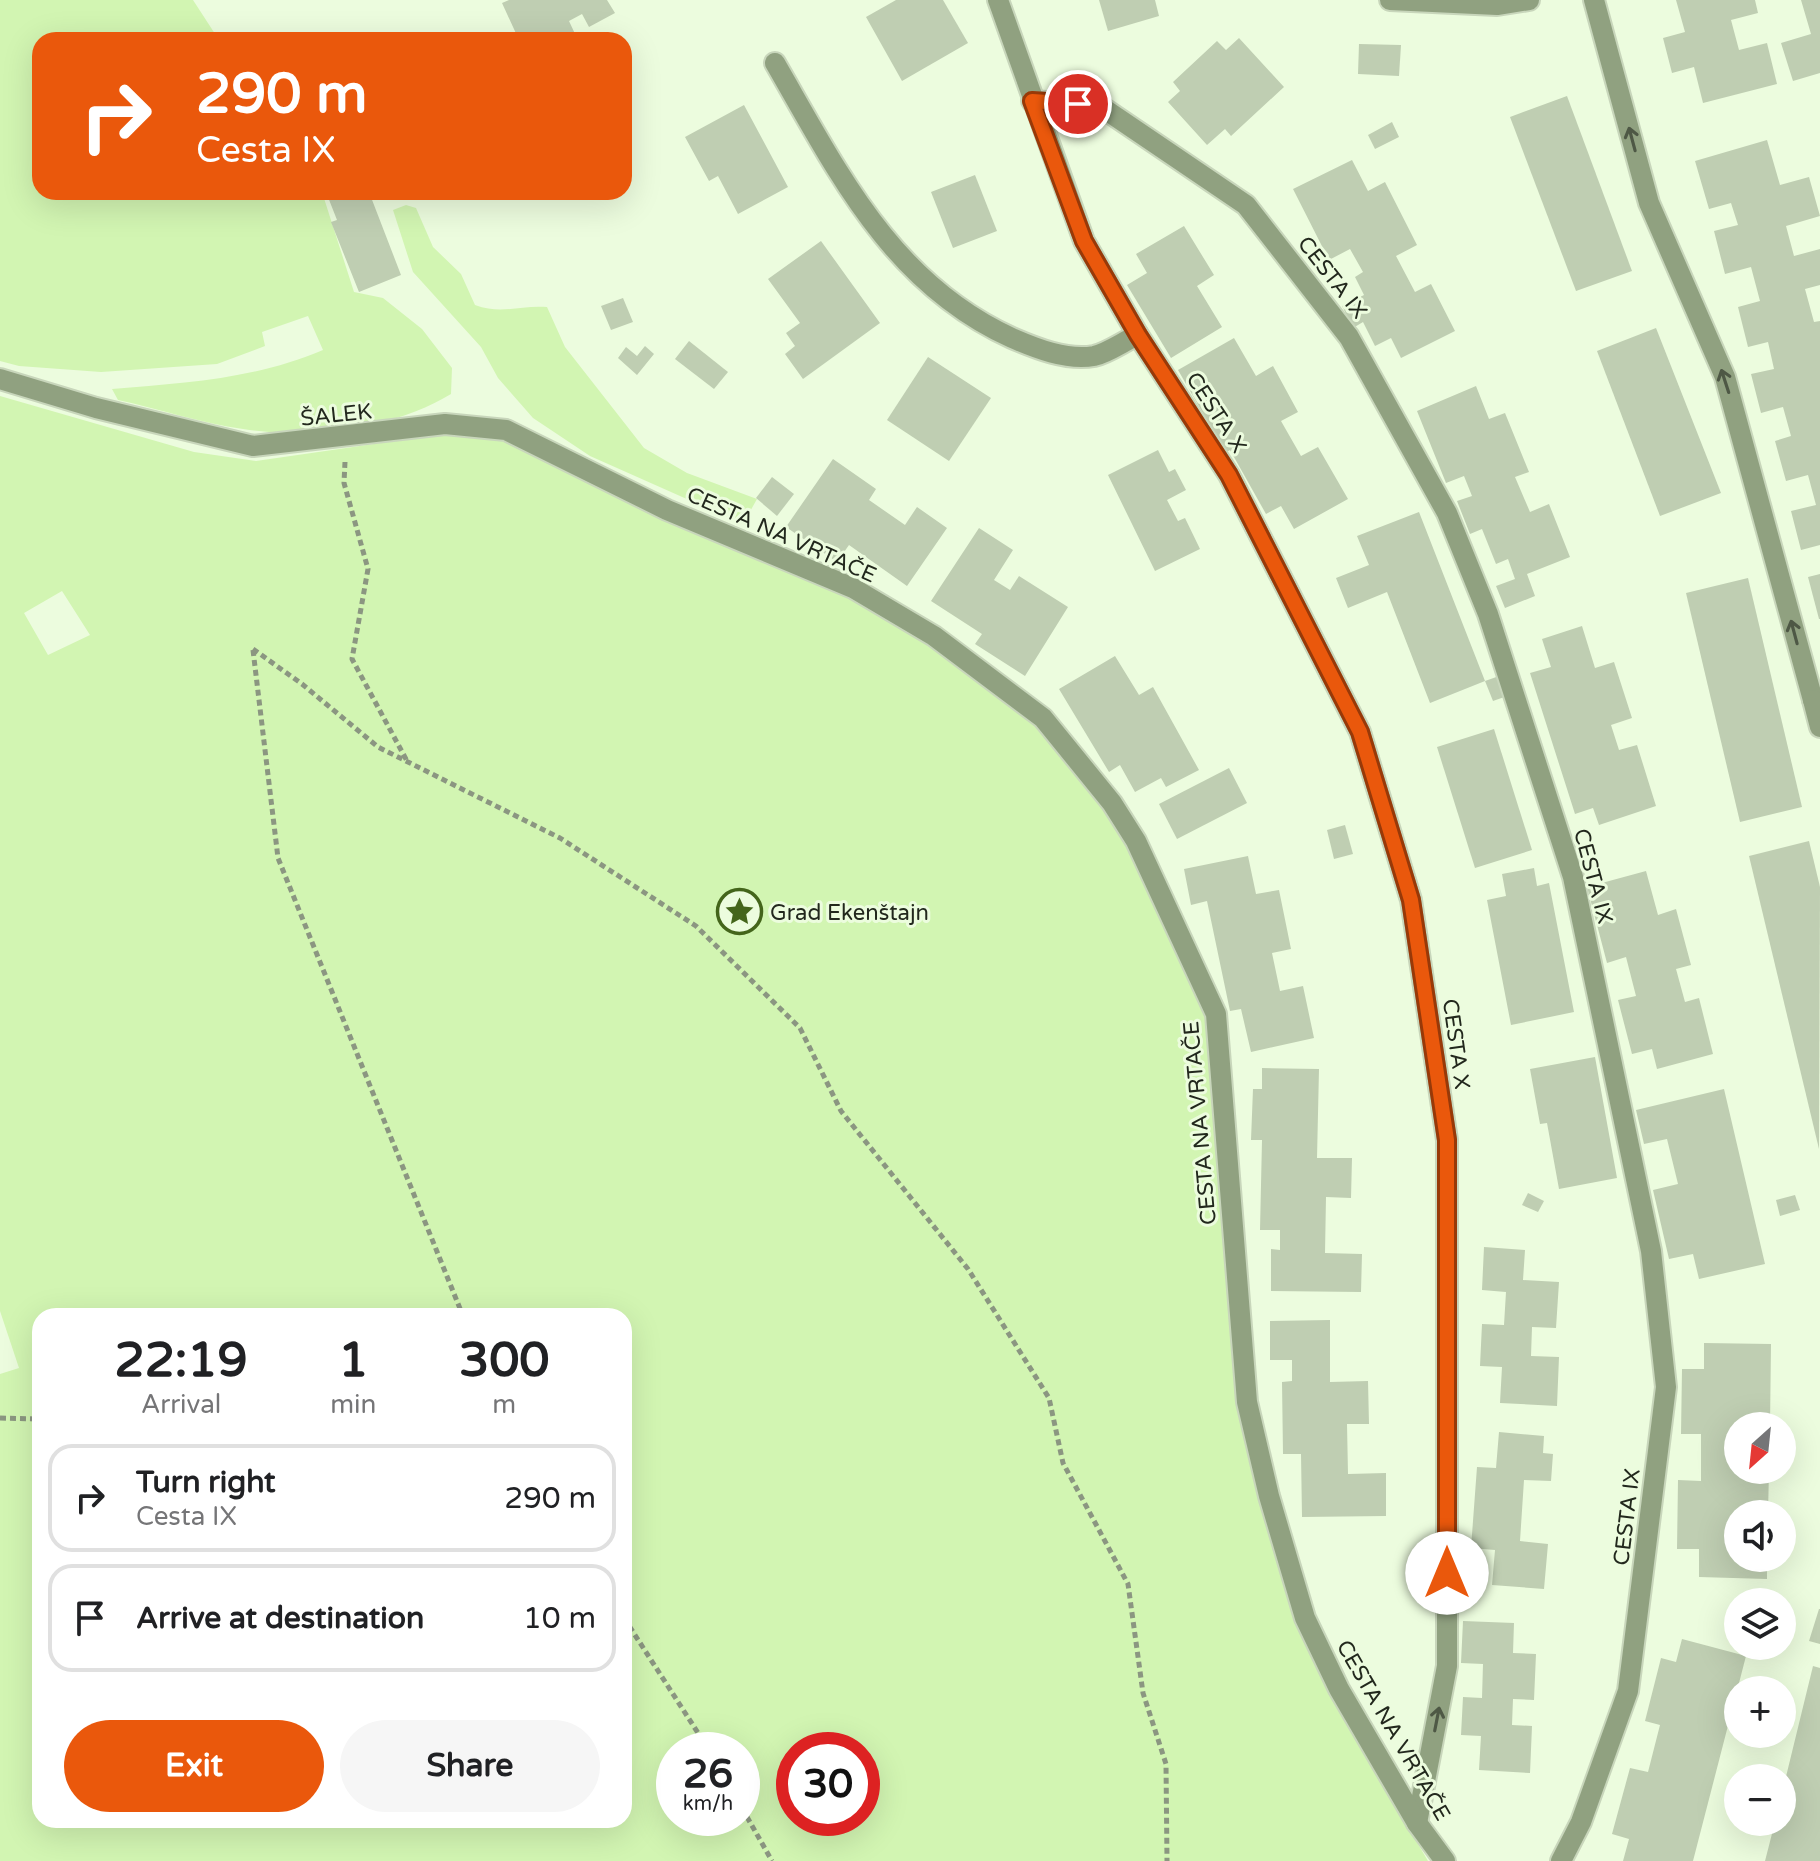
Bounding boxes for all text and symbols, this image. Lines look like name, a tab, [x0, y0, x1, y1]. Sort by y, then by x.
text: 290 m	[196, 61, 367, 128]
icon: right	[64, 64, 168, 168]
pin	[1044, 70, 1112, 138]
icon: arrive	[1056, 82, 1100, 126]
one-way arrow	[1624, 126, 1639, 152]
text: Cesta IX	[196, 129, 336, 172]
street label: CESTA IX	[1292, 231, 1372, 324]
street label: CESTA X	[1180, 367, 1252, 458]
one-way arrow	[1717, 369, 1731, 394]
street label: ŠALEK	[299, 397, 373, 432]
street label: CESTA NA VRTAČE	[683, 481, 881, 588]
one-way arrow	[1786, 619, 1801, 645]
street label: CESTA IX	[1568, 826, 1618, 927]
place icon: Grad Ekenštajn	[715, 888, 763, 936]
place label: Grad Ekenštajn	[770, 900, 929, 926]
street label: CESTA X	[1437, 997, 1475, 1091]
street label: CESTA NA VRTAČE	[1177, 1020, 1222, 1226]
text: 22:19	[115, 1332, 248, 1390]
text: 1	[338, 1332, 368, 1390]
text: 300	[459, 1332, 549, 1390]
text: Arrival	[141, 1389, 221, 1420]
text: min	[330, 1389, 376, 1420]
text: m	[492, 1389, 516, 1420]
north arrow	[1724, 1412, 1796, 1484]
map controls	[1724, 1412, 1796, 1836]
text: Turn right	[136, 1464, 276, 1501]
street label: CESTA IX	[1608, 1467, 1646, 1567]
icon: right	[68, 1476, 112, 1520]
text: 290 m	[504, 1480, 596, 1517]
button: sound	[1724, 1500, 1796, 1572]
text: Cesta IX	[136, 1501, 237, 1532]
position arrow	[1405, 1531, 1489, 1615]
button: layers	[1724, 1588, 1796, 1660]
icon: arrive	[68, 1596, 112, 1640]
text: Arrive at destination	[136, 1600, 424, 1637]
text: 10 m	[523, 1600, 596, 1637]
street label: CESTA NA VRTAČE	[1331, 1635, 1456, 1826]
button: +	[1724, 1676, 1796, 1748]
one-way arrow	[1430, 1707, 1445, 1732]
button: Exit	[64, 1720, 324, 1812]
button: Share	[340, 1720, 600, 1812]
speed limit sign: 30	[776, 1732, 880, 1836]
text: 26	[683, 1750, 733, 1798]
button: −	[1724, 1764, 1796, 1836]
text: km/h	[683, 1792, 733, 1816]

